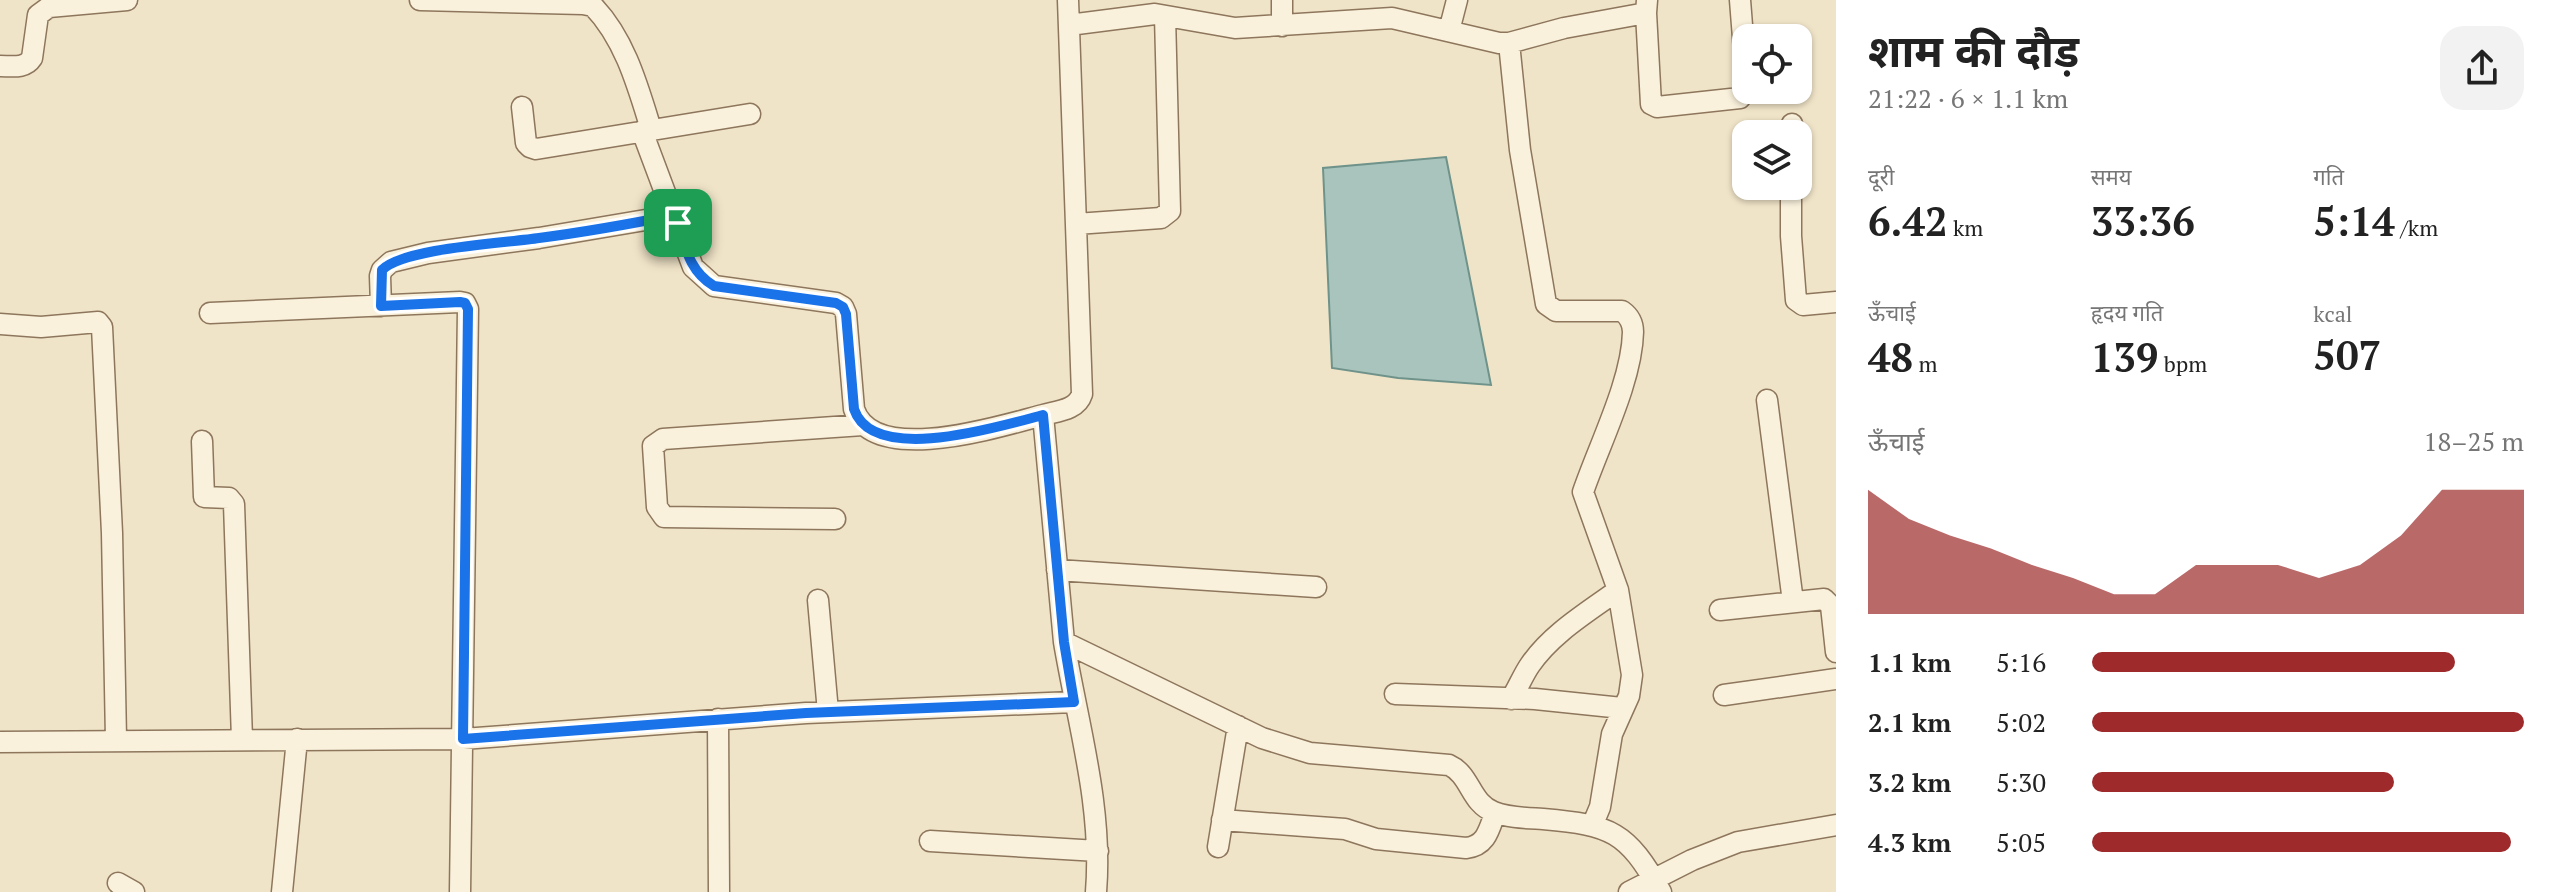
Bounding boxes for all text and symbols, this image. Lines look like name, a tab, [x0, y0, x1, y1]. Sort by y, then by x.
text: शाम की दौड़	[1868, 21, 2079, 80]
map controls	[1732, 24, 1812, 200]
button: locate	[1732, 24, 1812, 104]
button: share	[2440, 26, 2524, 110]
text: 21:22 · 6 × 1.1 km	[1868, 81, 2068, 115]
button: layers	[1732, 120, 1812, 200]
text: दूरी	[1868, 162, 1894, 191]
text: समय	[2091, 162, 2131, 191]
text: गति	[2313, 162, 2344, 191]
pin	[644, 189, 712, 257]
text: 6.42	[1868, 194, 1948, 247]
text: 33:36	[2091, 194, 2195, 247]
text: 5:14	[2313, 194, 2395, 247]
icon: arrive	[656, 201, 700, 245]
text: km	[1948, 213, 1983, 242]
text: /km	[2395, 213, 2438, 242]
text: ऊँचाई	[1868, 298, 1916, 327]
text: हृदय गति	[2091, 298, 2163, 327]
text: kcal	[2313, 299, 2352, 328]
text: 507	[2313, 328, 2381, 381]
text: 48	[1868, 330, 1913, 383]
text: 139	[2091, 330, 2158, 383]
text: m	[1913, 349, 1938, 378]
text: bpm	[2158, 349, 2207, 378]
text: ऊँचाई	[1868, 424, 1924, 458]
text: 18–25 m	[2424, 424, 2524, 458]
text: 1.1 km	[1868, 645, 1951, 679]
text: 5:16	[1996, 645, 2046, 679]
text: 2.1 km	[1868, 705, 1951, 739]
text: 5:02	[1996, 705, 2046, 739]
text: 3.2 km	[1868, 765, 1951, 799]
text: 5:30	[1996, 765, 2046, 799]
text: 4.3 km	[1868, 825, 1951, 859]
text: 5:05	[1996, 825, 2046, 859]

